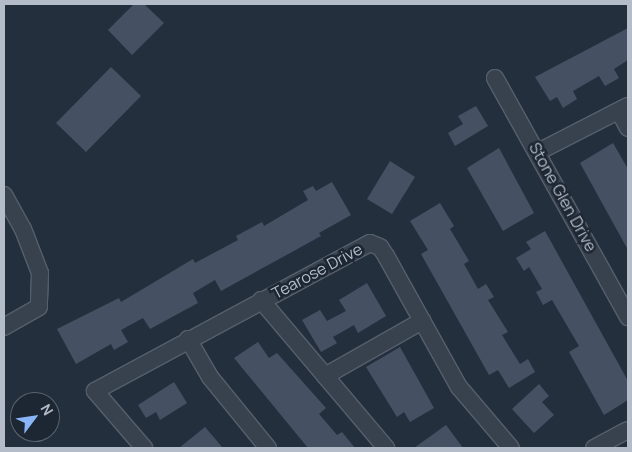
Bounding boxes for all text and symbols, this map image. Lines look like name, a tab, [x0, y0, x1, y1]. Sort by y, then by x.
street label: Stone Glen Drive	[525, 139, 601, 255]
street label: Tearose Drive	[268, 239, 366, 303]
north arrow	[10, 392, 60, 442]
text: N	[37, 400, 58, 419]

